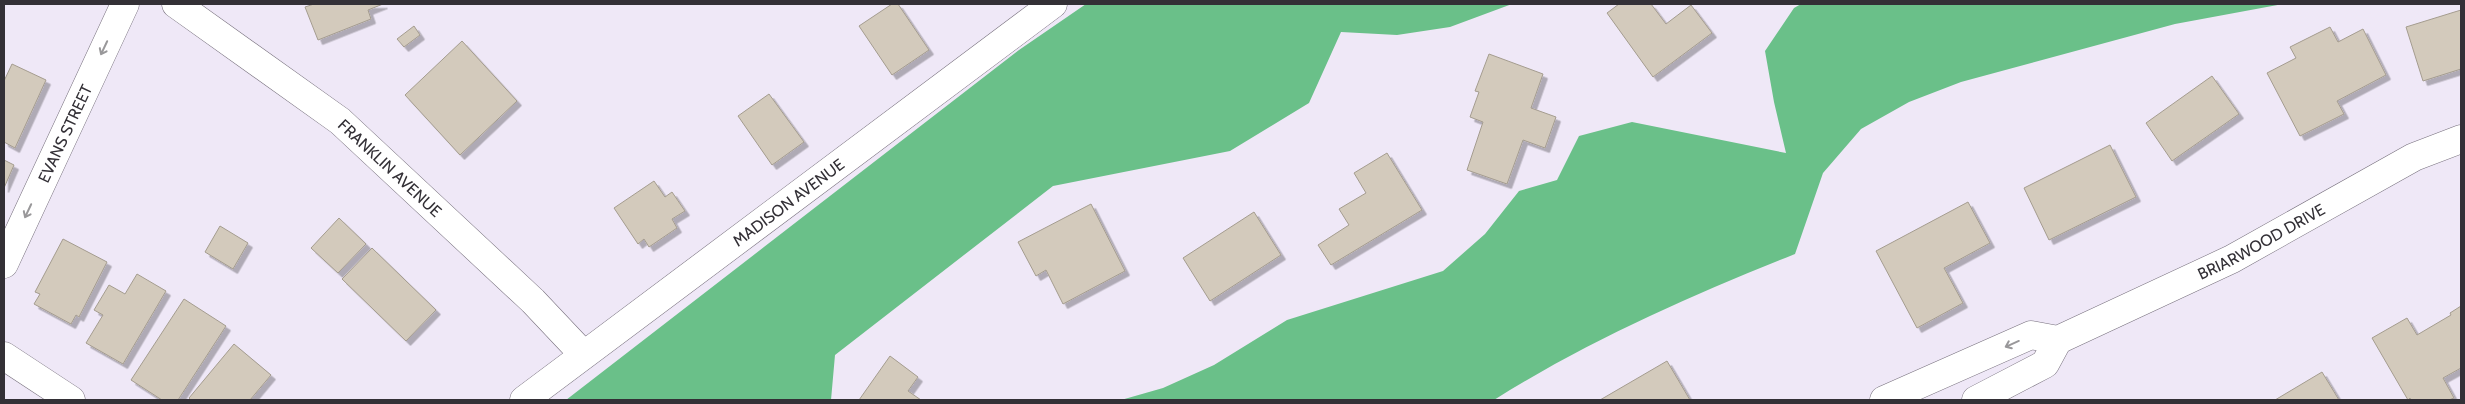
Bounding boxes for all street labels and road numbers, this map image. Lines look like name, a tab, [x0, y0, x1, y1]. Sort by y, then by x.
street label: EVANS STREET	[34, 81, 96, 186]
street label: FRANKLIN AVENUE	[334, 115, 446, 221]
street label: MADISON AVENUE	[729, 155, 848, 251]
street label: BRIARWOOD DRIVE	[2195, 200, 2328, 284]

